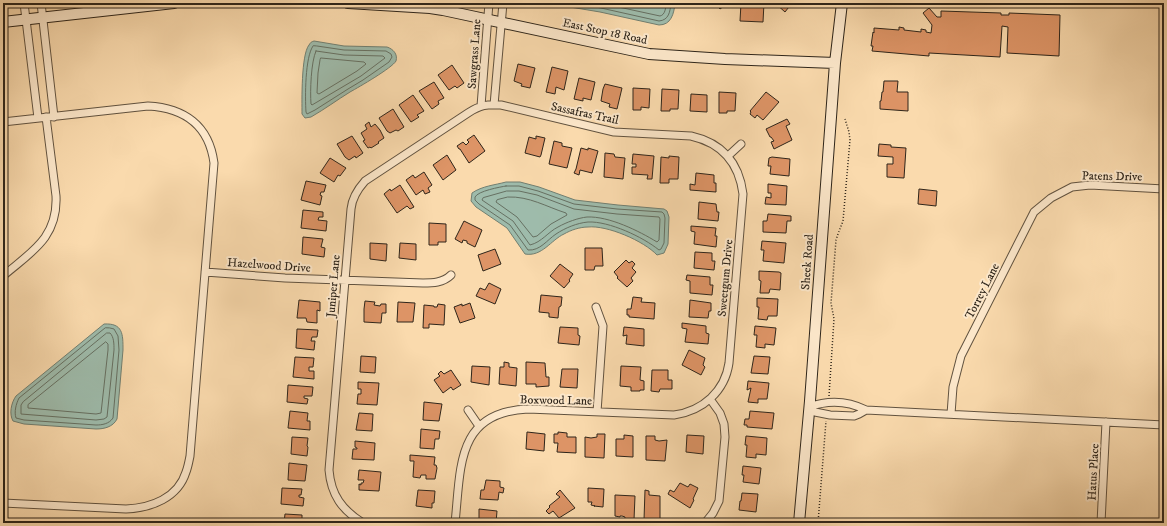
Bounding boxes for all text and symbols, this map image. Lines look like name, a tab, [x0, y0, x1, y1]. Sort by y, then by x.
street label: East Stop 18 Road	[561, 15, 649, 48]
street label: Sawgrass Lane	[465, 19, 484, 89]
street label: Sassafras Trail	[550, 99, 620, 128]
street label: Patens Drive	[1082, 168, 1142, 185]
street label: Sheek Road	[798, 234, 817, 290]
street label: Sweetgum Drive	[715, 239, 736, 317]
street label: Juniper Lane	[323, 254, 344, 319]
street label: Hazelwood Drive	[227, 255, 311, 276]
street label: Torrey Lane	[962, 261, 1003, 322]
street label: Boxwood Lane	[520, 392, 592, 409]
street label: Hatus Place	[1085, 443, 1102, 501]

